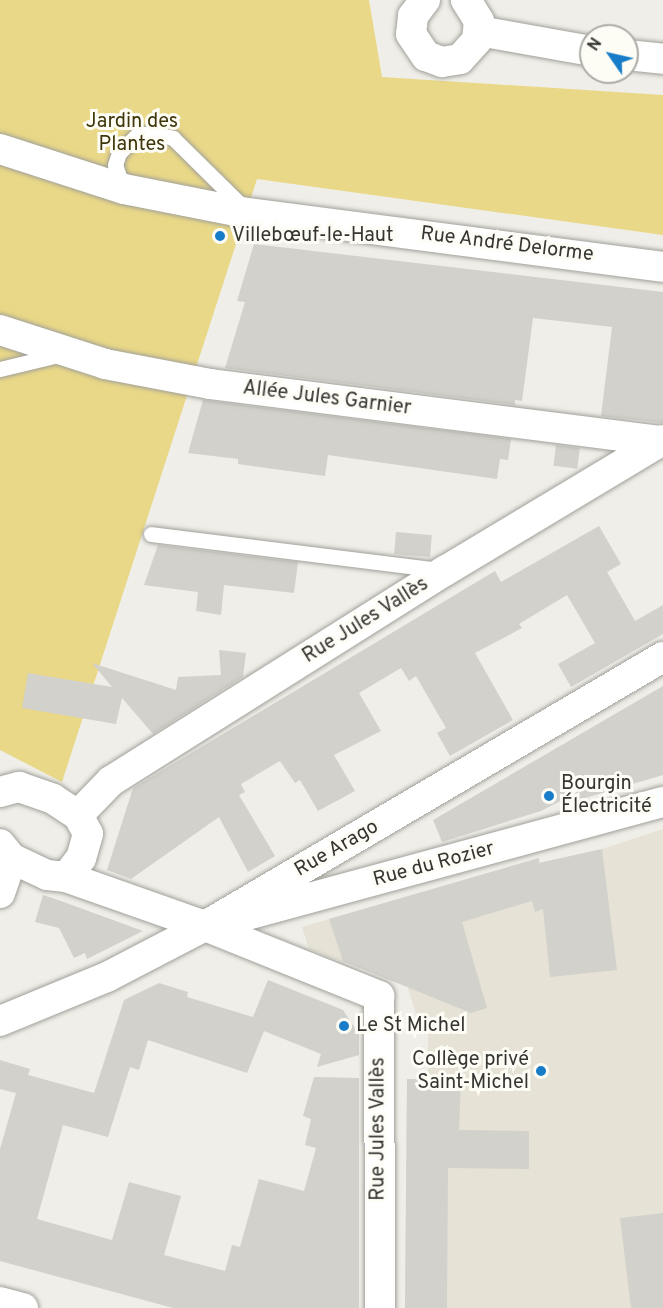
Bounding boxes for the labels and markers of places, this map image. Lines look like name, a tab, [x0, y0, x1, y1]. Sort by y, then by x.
place label: Villebœuf-le-Haut	[232, 224, 394, 248]
marker: Villebœuf-le-Haut	[213, 229, 227, 243]
place label: Bourgin Électricité	[561, 772, 652, 819]
marker: Bourgin Électricité	[542, 789, 556, 803]
place label: Le St Michel	[356, 1014, 465, 1038]
marker: Le St Michel	[337, 1019, 351, 1033]
place label: Collège privé Saint-Michel	[412, 1048, 529, 1095]
marker: Collège privé Saint-Michel	[534, 1064, 548, 1078]

